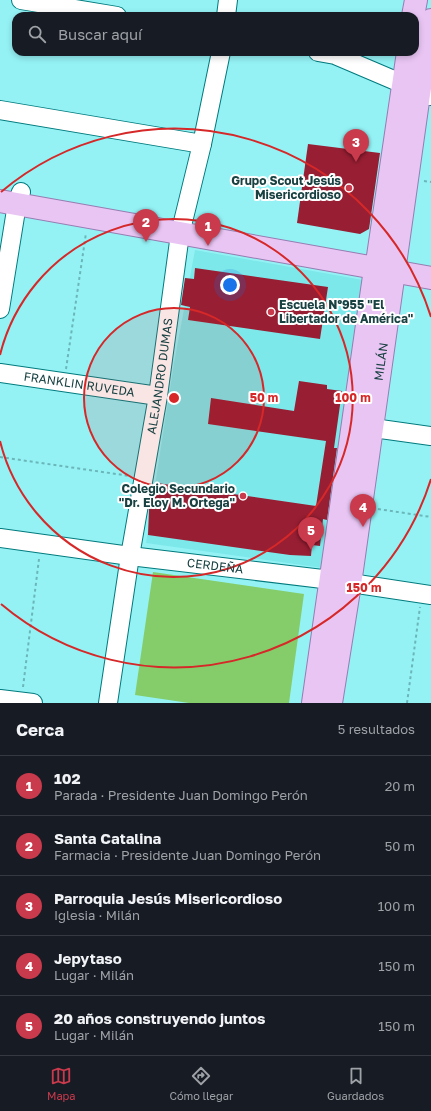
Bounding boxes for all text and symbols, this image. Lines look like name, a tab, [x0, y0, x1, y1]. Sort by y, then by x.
search box	[12, 12, 419, 56]
icon: search	[26, 23, 48, 45]
text: Buscar aquí	[58, 25, 142, 43]
pin: 3	[343, 129, 369, 162]
place label: Grupo Scout Jesús Misericordioso	[231, 173, 341, 202]
marker: Grupo Scout Jesús Misericordioso	[344, 183, 354, 193]
pin: 2	[133, 209, 159, 242]
pin: 1	[195, 213, 221, 246]
your location	[220, 275, 240, 295]
place label: Escuela Nº955 "El Libertador de América"	[279, 297, 413, 326]
marker: Escuela Nº955 "El Libertador de América"	[266, 307, 276, 317]
street label: ALEJANDRO DUMAS	[143, 317, 176, 435]
street label: MILÁN	[371, 342, 391, 382]
street label: FRANKLIN RUVEDA	[23, 369, 136, 400]
text: 50 m	[250, 390, 278, 405]
text: 100 m	[335, 390, 371, 405]
centre of rings	[167, 391, 181, 405]
place label: Colegio Secundario "Dr. Eloy M. Ortega"	[119, 481, 235, 510]
marker: Colegio Secundario "Dr. Eloy M. Ortega"	[238, 491, 248, 501]
pin: 4	[350, 494, 376, 527]
pin: 5	[298, 517, 324, 550]
street label: CERDEÑA	[186, 555, 244, 576]
text: 150 m	[347, 580, 381, 595]
text: Cerca	[16, 719, 64, 740]
text: 5 resultados	[338, 721, 415, 737]
text: 102	[54, 769, 81, 787]
text: 1	[26, 778, 32, 794]
text: 20 m	[385, 778, 415, 794]
text: Parada · Presidente Juan Domingo Perón	[54, 787, 308, 803]
text: Santa Catalina	[54, 829, 161, 847]
text: 2	[25, 838, 33, 854]
text: 50 m	[385, 838, 415, 854]
text: Farmacia · Presidente Juan Domingo Perón	[54, 847, 321, 863]
text: Parroquia Jesús Misericordioso	[54, 889, 282, 907]
text: 3	[25, 898, 33, 914]
text: 100 m	[378, 898, 415, 914]
text: Iglesia · Milán	[54, 907, 140, 923]
text: Jepytaso	[54, 949, 122, 967]
text: 4	[25, 958, 33, 974]
text: 150 m	[378, 958, 415, 974]
text: Lugar · Milán	[54, 967, 134, 983]
text: 20 años construyendo juntos	[54, 1009, 265, 1027]
text: 5	[25, 1018, 33, 1034]
text: 150 m	[378, 1018, 415, 1034]
text: Lugar · Milán	[54, 1027, 134, 1043]
tab: Mapa	[47, 1065, 76, 1102]
tab: Cómo llegar	[169, 1065, 233, 1102]
tab: Guardados	[327, 1065, 384, 1102]

